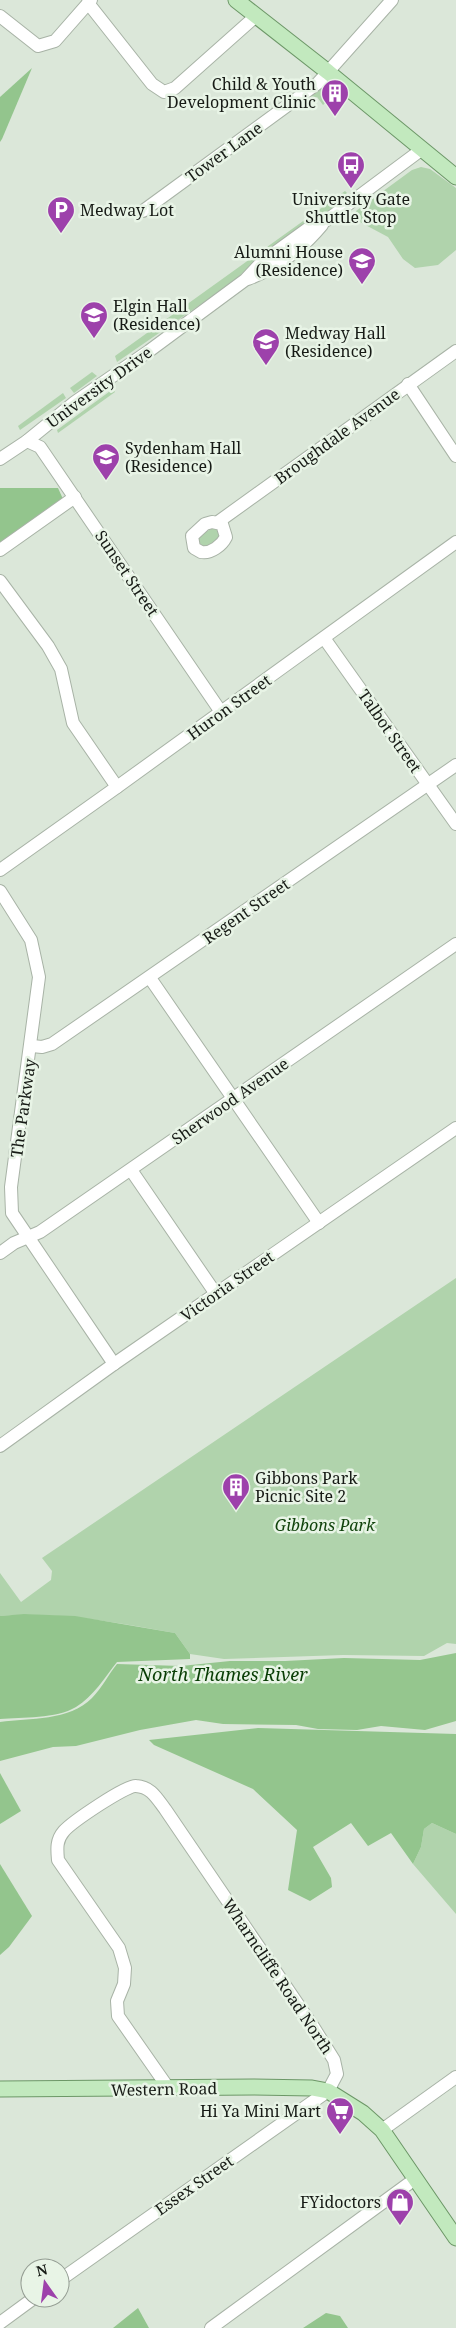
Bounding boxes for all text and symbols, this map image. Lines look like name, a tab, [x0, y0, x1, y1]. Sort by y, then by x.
place label: Child & Youth Development Clinic	[167, 73, 316, 113]
building icon: Child & Youth Development Clinic	[320, 78, 350, 117]
street label: Tower Lane	[181, 117, 267, 187]
bus stop icon: University Gate Shuttle Stop	[336, 150, 366, 189]
place label: University Gate Shuttle Stop	[292, 188, 410, 228]
parking icon: Medway Lot	[46, 195, 76, 234]
place label: Medway Lot	[80, 199, 174, 221]
place label: Alumni House (Residence)	[234, 241, 343, 281]
school or university icon: Alumni House (Residence)	[347, 246, 377, 285]
place label: Elgin Hall (Residence)	[113, 295, 201, 335]
school or university icon: Elgin Hall (Residence)	[79, 300, 109, 339]
place label: Medway Hall (Residence)	[285, 322, 386, 362]
school or university icon: Medway Hall (Residence)	[251, 327, 281, 366]
street label: University Drive	[42, 341, 156, 433]
street label: Broughdale Avenue	[270, 383, 404, 489]
place label: Sydenham Hall (Residence)	[125, 437, 241, 477]
school or university icon: Sydenham Hall (Residence)	[91, 442, 121, 481]
street label: Sunset Street	[90, 526, 164, 621]
street label: Huron Street	[183, 669, 276, 745]
street label: Talbot Street	[353, 685, 427, 777]
street label: Regent Street	[198, 873, 294, 949]
street label: Sherwood Avenue	[167, 1052, 293, 1150]
street label: The Parkway	[5, 1056, 41, 1159]
street label: Victoria Street	[176, 1245, 278, 1326]
place label: Gibbons Park Picnic Site 2	[255, 1467, 358, 1507]
building icon: Gibbons Park Picnic Site 2	[221, 1472, 251, 1511]
park label: Gibbons Park	[275, 1514, 376, 1536]
water label: North Thames River	[137, 1662, 308, 1686]
street label: Wharncliffe Road North	[218, 1894, 338, 2058]
street label: Western Road	[111, 2077, 218, 2101]
supermarket icon: Hi Ya Mini Mart	[325, 2096, 355, 2135]
place label: Hi Ya Mini Mart	[200, 2100, 321, 2122]
street label: Essex Street	[150, 2150, 238, 2220]
shop icon: FYidoctors	[385, 2187, 415, 2226]
place label: FYidoctors	[300, 2191, 381, 2213]
north arrow	[20, 2258, 70, 2308]
text: N	[34, 2259, 49, 2280]

